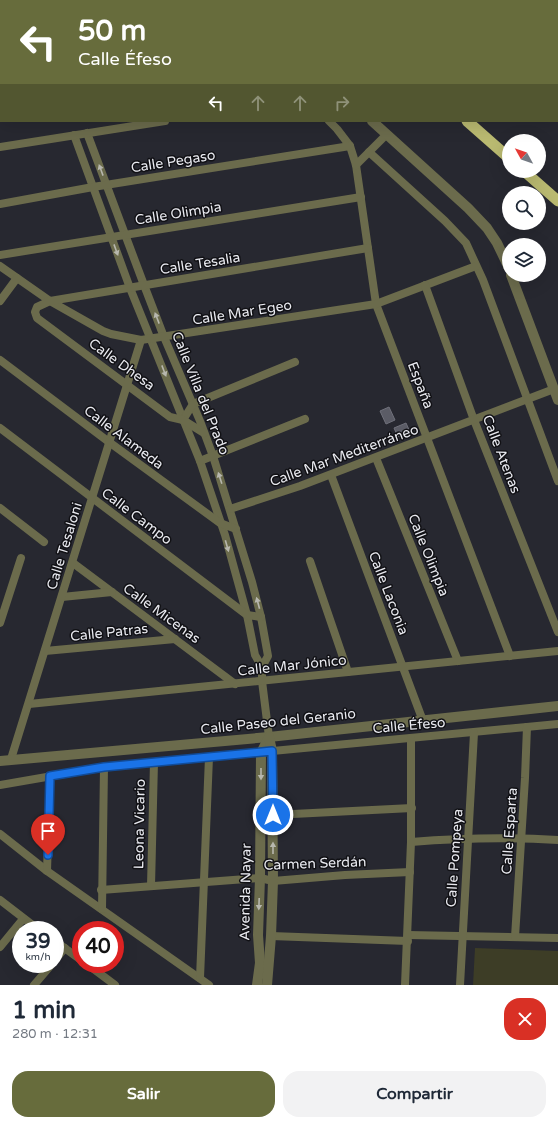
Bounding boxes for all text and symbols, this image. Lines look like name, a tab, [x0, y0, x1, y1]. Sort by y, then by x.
text: 50 m	[78, 14, 146, 48]
icon: left	[12, 16, 64, 68]
text: Calle Éfeso	[78, 48, 172, 70]
icon: left	[205, 92, 227, 114]
icon: ahead	[247, 92, 269, 114]
icon: ahead	[289, 92, 311, 114]
icon: right	[331, 92, 353, 114]
north arrow	[502, 134, 546, 178]
map controls	[502, 134, 546, 282]
street label: Calle Pegaso	[130, 146, 216, 177]
one-way arrow	[98, 164, 104, 176]
button: search	[502, 186, 546, 230]
street label: Calle Olimpia	[134, 198, 223, 229]
button: layers	[502, 238, 546, 282]
one-way arrow	[114, 245, 120, 257]
street label: Calle Tesalia	[159, 249, 241, 278]
street label: Calle Mar Egeo	[191, 296, 293, 329]
one-way arrow	[153, 312, 159, 324]
street label: Calle Villa del Prado	[168, 329, 233, 457]
street label: Calle Dhesa	[85, 335, 158, 394]
street label: España	[404, 359, 437, 411]
one-way arrow	[161, 366, 167, 378]
street label: Calle Alameda	[81, 402, 167, 473]
street label: Calle Atenas	[479, 413, 524, 496]
street label: Calle Mar Mediterráneo	[268, 421, 421, 490]
one-way arrow	[217, 472, 223, 484]
street label: Calle Campo	[98, 484, 175, 548]
street label: Calle Tesaloni	[43, 500, 86, 592]
street label: Calle Olimpia	[404, 511, 453, 599]
one-way arrow	[225, 540, 231, 552]
street label: Calle Laconia	[365, 549, 412, 637]
street label: Calle Micenas	[120, 580, 204, 647]
one-way arrow	[254, 596, 260, 609]
street label: Calle Patras	[69, 620, 149, 645]
street label: Calle Mar Jónico	[237, 651, 347, 680]
street label: Calle Paseo del Geranio	[200, 705, 357, 738]
street label: Calle Éfeso	[372, 714, 446, 737]
one-way arrow	[258, 768, 264, 781]
street label: Leona Vicario	[130, 779, 149, 869]
street label: Calle Esparta	[498, 787, 521, 875]
position arrow	[252, 794, 294, 836]
street label: Calle Pompeya	[443, 808, 466, 908]
pin	[31, 814, 65, 855]
icon: arrive	[37, 820, 59, 842]
one-way arrow	[270, 841, 276, 854]
street label: Avenida Nayar	[236, 843, 255, 941]
street label: Carmen Serdán	[263, 853, 367, 874]
one-way arrow	[256, 898, 262, 911]
speed limit sign: 40	[72, 921, 124, 973]
text: 39	[25, 930, 51, 954]
text: km/h	[25, 951, 51, 963]
text: 1 min	[12, 996, 76, 1025]
button: close	[504, 998, 546, 1040]
text: 280 m · 12:31	[12, 1026, 98, 1042]
button: Salir	[12, 1071, 275, 1117]
button: Compartir	[283, 1071, 546, 1117]

